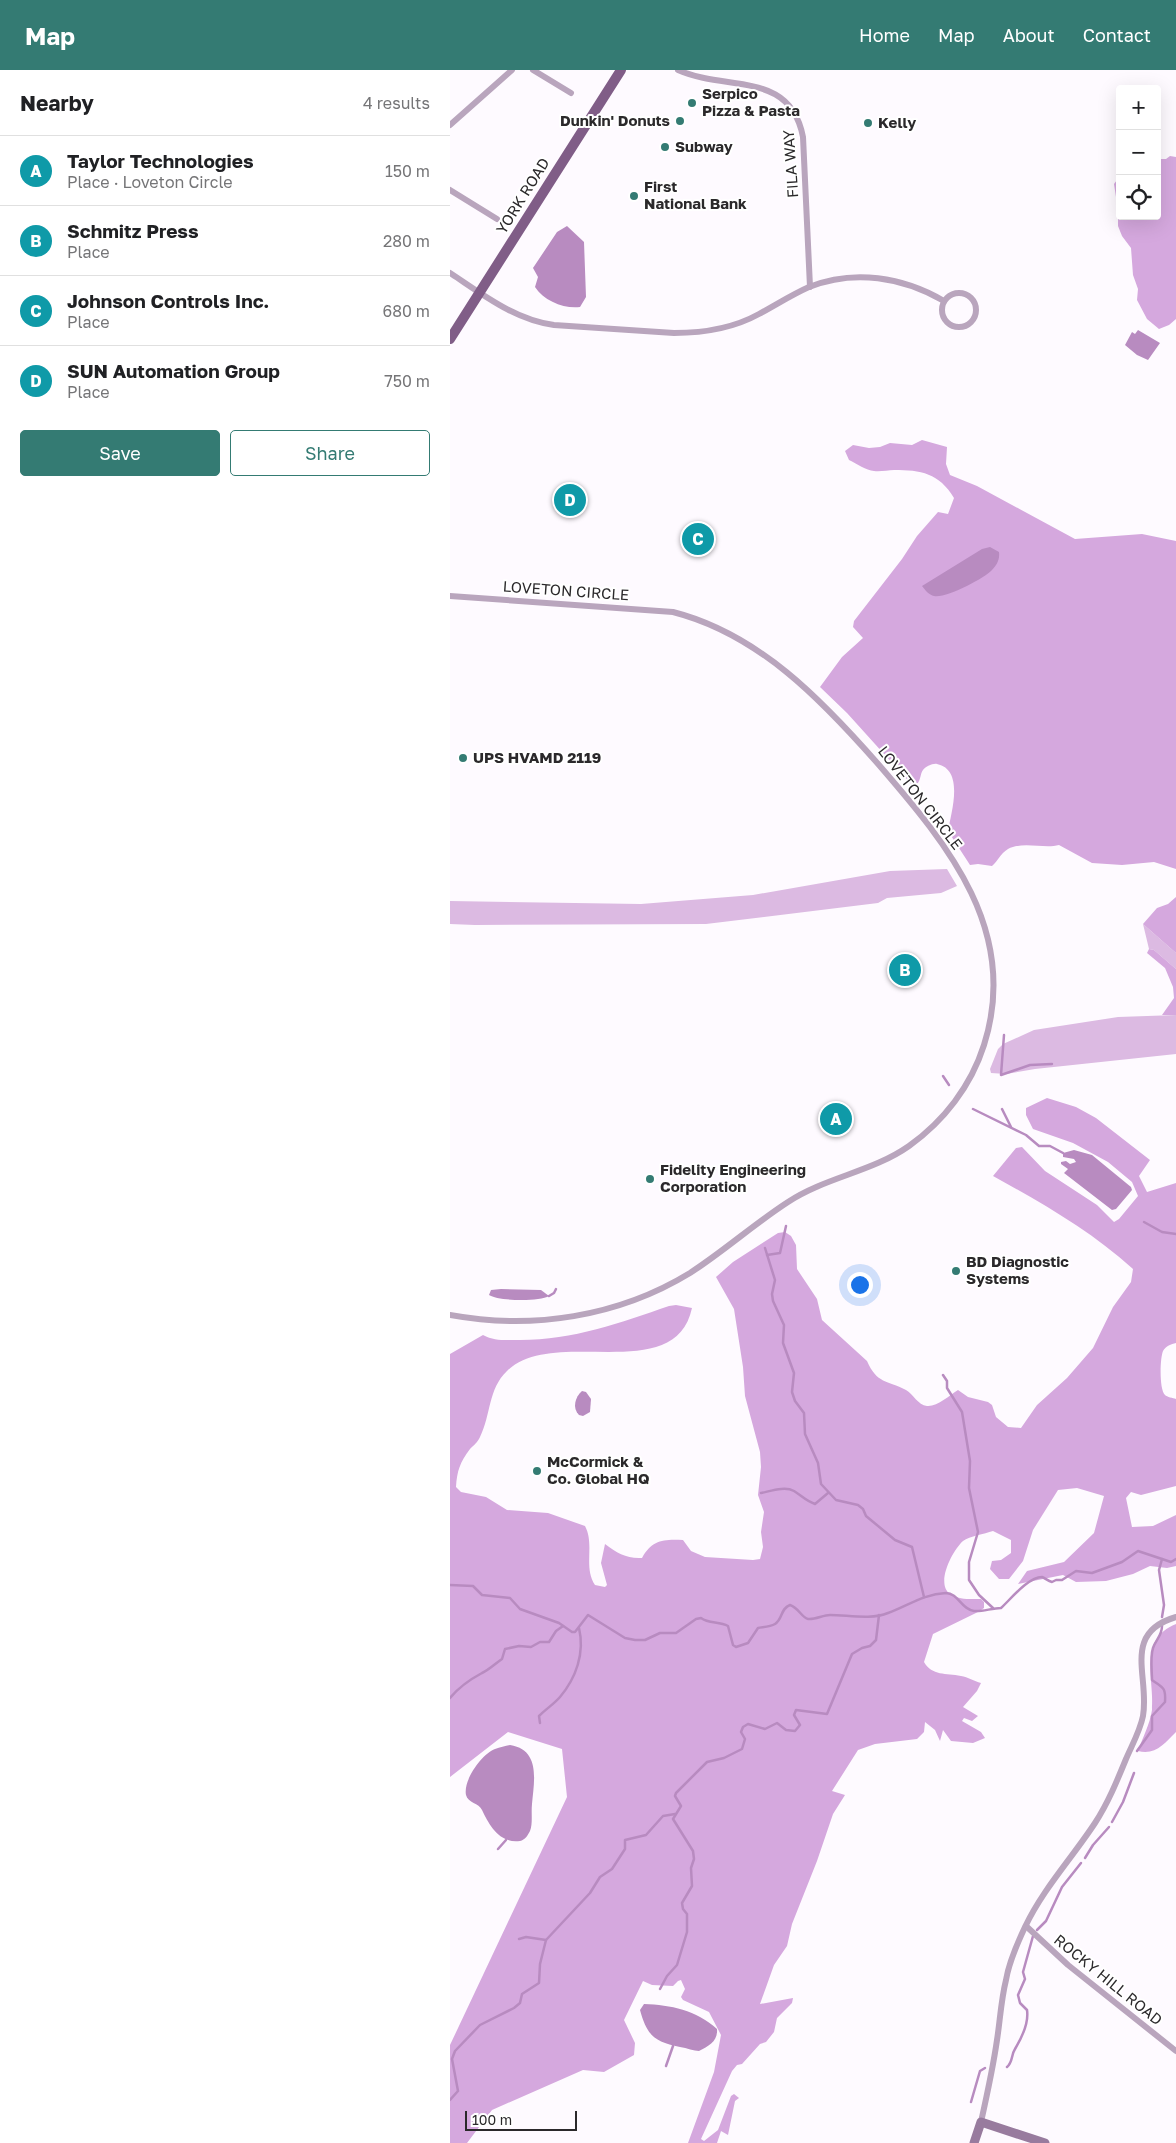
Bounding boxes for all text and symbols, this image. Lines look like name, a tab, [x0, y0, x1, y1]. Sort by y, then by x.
text: Map	[25, 21, 75, 50]
text: Home	[859, 24, 910, 46]
text: Map	[938, 24, 975, 46]
text: About	[1003, 24, 1055, 46]
text: Contact	[1083, 24, 1151, 46]
place label: Serpico Pizza & Pasta	[702, 84, 800, 119]
map controls	[1116, 85, 1161, 220]
button: +	[1116, 85, 1161, 130]
text: Nearby	[20, 90, 94, 116]
text: 4 results	[363, 93, 430, 113]
marker: Serpico Pizza & Pasta	[686, 97, 698, 109]
place label: Dunkin' Donuts	[560, 111, 670, 129]
place label: Kelly	[878, 113, 916, 131]
marker: Dunkin' Donuts	[674, 115, 686, 127]
marker: Kelly	[862, 117, 874, 129]
street label: FILA WAY	[779, 129, 801, 199]
button: −	[1116, 130, 1161, 175]
place label: Subway	[675, 137, 733, 155]
marker: Subway	[659, 141, 671, 153]
text: Taylor Technologies	[67, 149, 254, 172]
street label: YORK ROAD	[492, 154, 553, 237]
text: A	[30, 161, 42, 181]
text: 150 m	[385, 161, 430, 181]
text: Place · Loveton Circle	[67, 172, 233, 192]
button: locate	[1116, 175, 1161, 220]
place label: First National Bank	[644, 177, 747, 212]
marker: First National Bank	[628, 190, 640, 202]
text: Schmitz Press	[67, 219, 199, 242]
text: B	[30, 231, 42, 251]
text: 280 m	[383, 231, 430, 251]
text: Place	[67, 242, 110, 262]
text: Johnson Controls Inc.	[67, 289, 269, 312]
text: C	[30, 301, 42, 321]
text: 680 m	[382, 301, 430, 321]
text: Place	[67, 312, 110, 332]
text: SUN Automation Group	[67, 359, 280, 382]
text: D	[30, 371, 42, 391]
text: 750 m	[384, 371, 430, 391]
text: Place	[67, 382, 110, 402]
button: Save	[20, 430, 220, 476]
button: Share	[230, 430, 430, 476]
pin: D	[554, 481, 586, 519]
pin: C	[682, 520, 714, 558]
street label: LOVETON CIRCLE	[502, 577, 630, 603]
street label: LOVETON CIRCLE	[875, 742, 967, 853]
place label: UPS HVAMD 2119	[473, 748, 601, 766]
marker: UPS HVAMD 2119	[457, 752, 469, 764]
pin: B	[889, 951, 921, 989]
pin: A	[820, 1100, 852, 1138]
place label: Fidelity Engineering Corporation	[660, 1160, 806, 1195]
marker: Fidelity Engineering Corporation	[644, 1173, 656, 1185]
place label: BD Diagnostic Systems	[966, 1252, 1069, 1287]
marker: BD Diagnostic Systems	[950, 1265, 962, 1277]
your location	[847, 1272, 873, 1298]
place label: McCormick & Co. Global HQ	[547, 1452, 650, 1487]
marker: McCormick & Co. Global HQ	[531, 1465, 543, 1477]
street label: ROCKY HILL ROAD	[1051, 1930, 1166, 2028]
scale bar	[465, 2108, 578, 2131]
text: 100 m	[472, 2111, 512, 2128]

